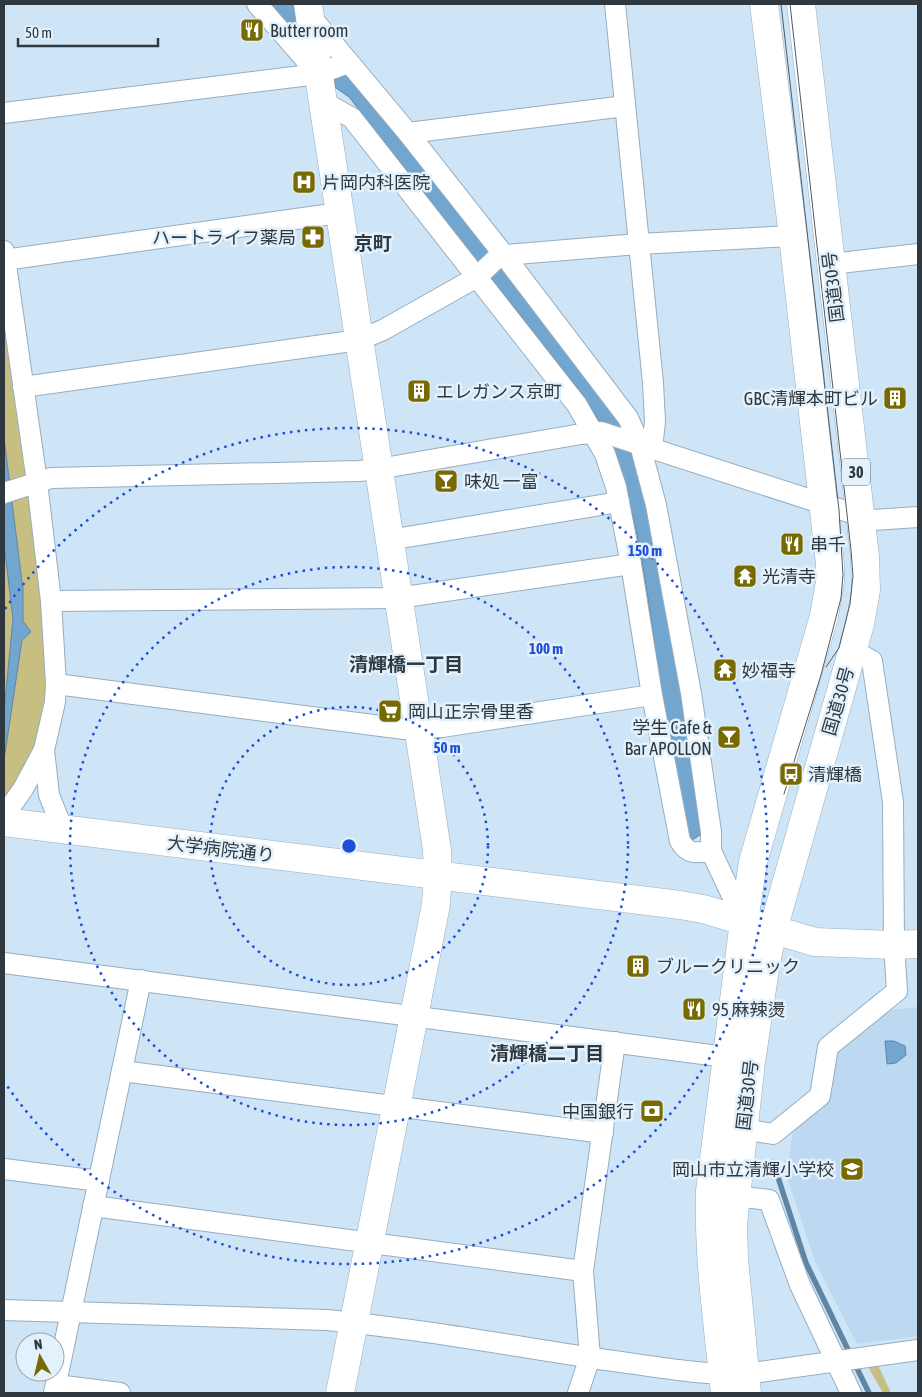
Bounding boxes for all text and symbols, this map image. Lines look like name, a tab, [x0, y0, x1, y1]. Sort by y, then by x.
scale bar	[18, 15, 158, 47]
restaurant icon: Butter room	[239, 17, 265, 43]
place label: Butter room	[270, 20, 349, 41]
text: 50 m	[25, 24, 52, 41]
hospital icon: 片岡内科医院	[291, 169, 317, 195]
place label: 片岡内科医院	[322, 172, 430, 193]
pharmacy icon: ハートライフ薬局	[300, 224, 326, 250]
place label: ハートライフ薬局	[152, 227, 296, 248]
district label: 京町	[354, 232, 392, 254]
street label: 国道30号	[818, 251, 848, 323]
building icon: エレガンス京町	[406, 378, 432, 404]
place label: エレガンス京町	[436, 381, 562, 402]
building icon: GBC清輝本町ビル	[882, 385, 908, 411]
place label: GBC清輝本町ビル	[744, 388, 878, 409]
road number: 30	[842, 458, 870, 486]
bar icon: 味処 一富	[433, 468, 459, 494]
place label: 味処 一富	[464, 471, 538, 492]
restaurant icon: 串千	[779, 531, 805, 557]
place label: 串千	[810, 534, 846, 555]
text: 150 m	[628, 542, 662, 559]
temple icon: 光清寺	[732, 563, 758, 589]
place label: 光清寺	[762, 566, 816, 587]
text: 100 m	[529, 640, 563, 657]
district label: 清輝橋一丁目	[349, 653, 463, 675]
temple icon: 妙福寺	[712, 657, 738, 683]
place label: 妙福寺	[742, 660, 796, 681]
street label: 国道30号	[818, 664, 858, 738]
supermarket icon: 岡山正宗骨里香	[377, 698, 403, 724]
place label: 岡山正宗骨里香	[408, 701, 534, 722]
place label: 学生 Cafe & Bar APOLLON	[624, 717, 713, 759]
bar icon: 学生 Cafe & Bar APOLLON	[716, 724, 742, 750]
text: 50 m	[434, 739, 461, 756]
bus stop icon: 清輝橋	[778, 761, 804, 787]
place label: 清輝橋	[808, 764, 862, 785]
street label: 大学病院通り	[166, 832, 276, 866]
centre of rings	[340, 837, 358, 855]
building icon: ブルークリニック	[625, 953, 651, 979]
place label: ブルークリニック	[656, 956, 800, 977]
restaurant icon: 95 麻辣燙	[681, 996, 707, 1022]
place label: 95 麻辣燙	[712, 999, 785, 1020]
district label: 清輝橋二丁目	[490, 1042, 604, 1064]
street label: 国道30号	[732, 1059, 762, 1131]
bank icon: 中国銀行	[639, 1098, 665, 1124]
place label: 中国銀行	[562, 1101, 634, 1122]
school or university icon: 岡山市立清輝小学校	[839, 1156, 865, 1182]
place label: 岡山市立清輝小学校	[672, 1159, 834, 1180]
north arrow	[15, 1332, 65, 1382]
text: N	[33, 1336, 43, 1353]

